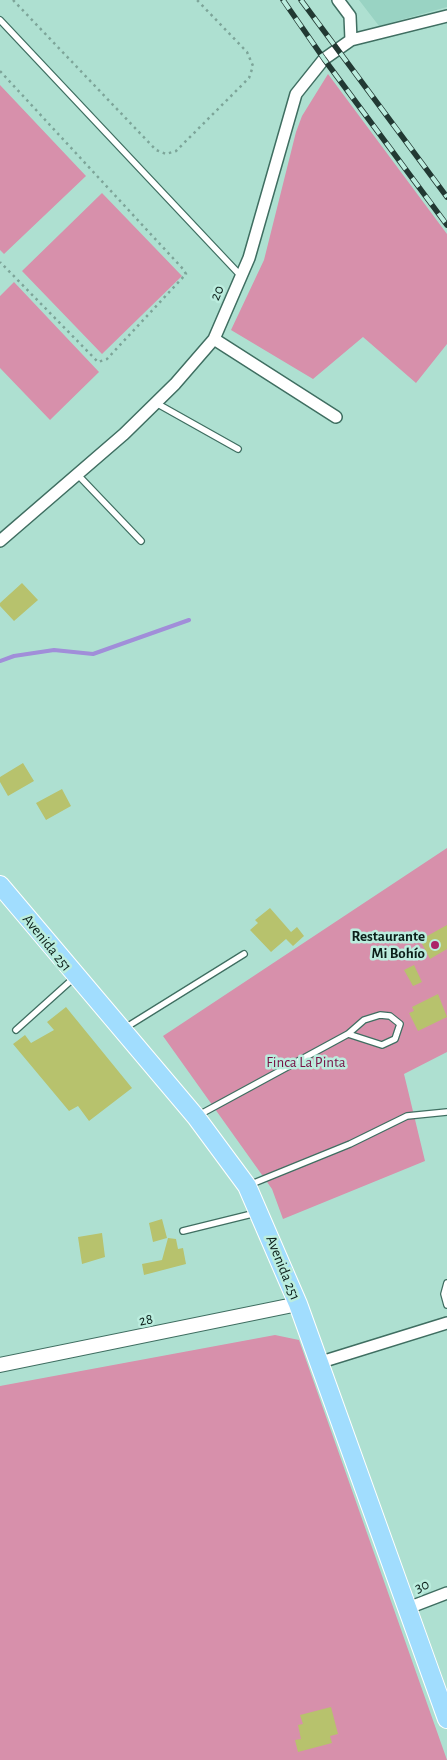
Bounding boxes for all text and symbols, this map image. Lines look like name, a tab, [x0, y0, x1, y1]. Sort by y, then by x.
street label: 20	[206, 283, 228, 303]
street label: Avenida 251	[19, 911, 75, 975]
place label: Restaurante Mi Bohío	[352, 927, 425, 962]
marker: Restaurante Mi Bohío	[429, 939, 441, 951]
park label: Finca La Pinta	[266, 1053, 346, 1071]
street label: Avenida 251	[262, 1233, 304, 1303]
street label: 28	[137, 1310, 155, 1330]
street label: 30	[412, 1575, 432, 1597]

